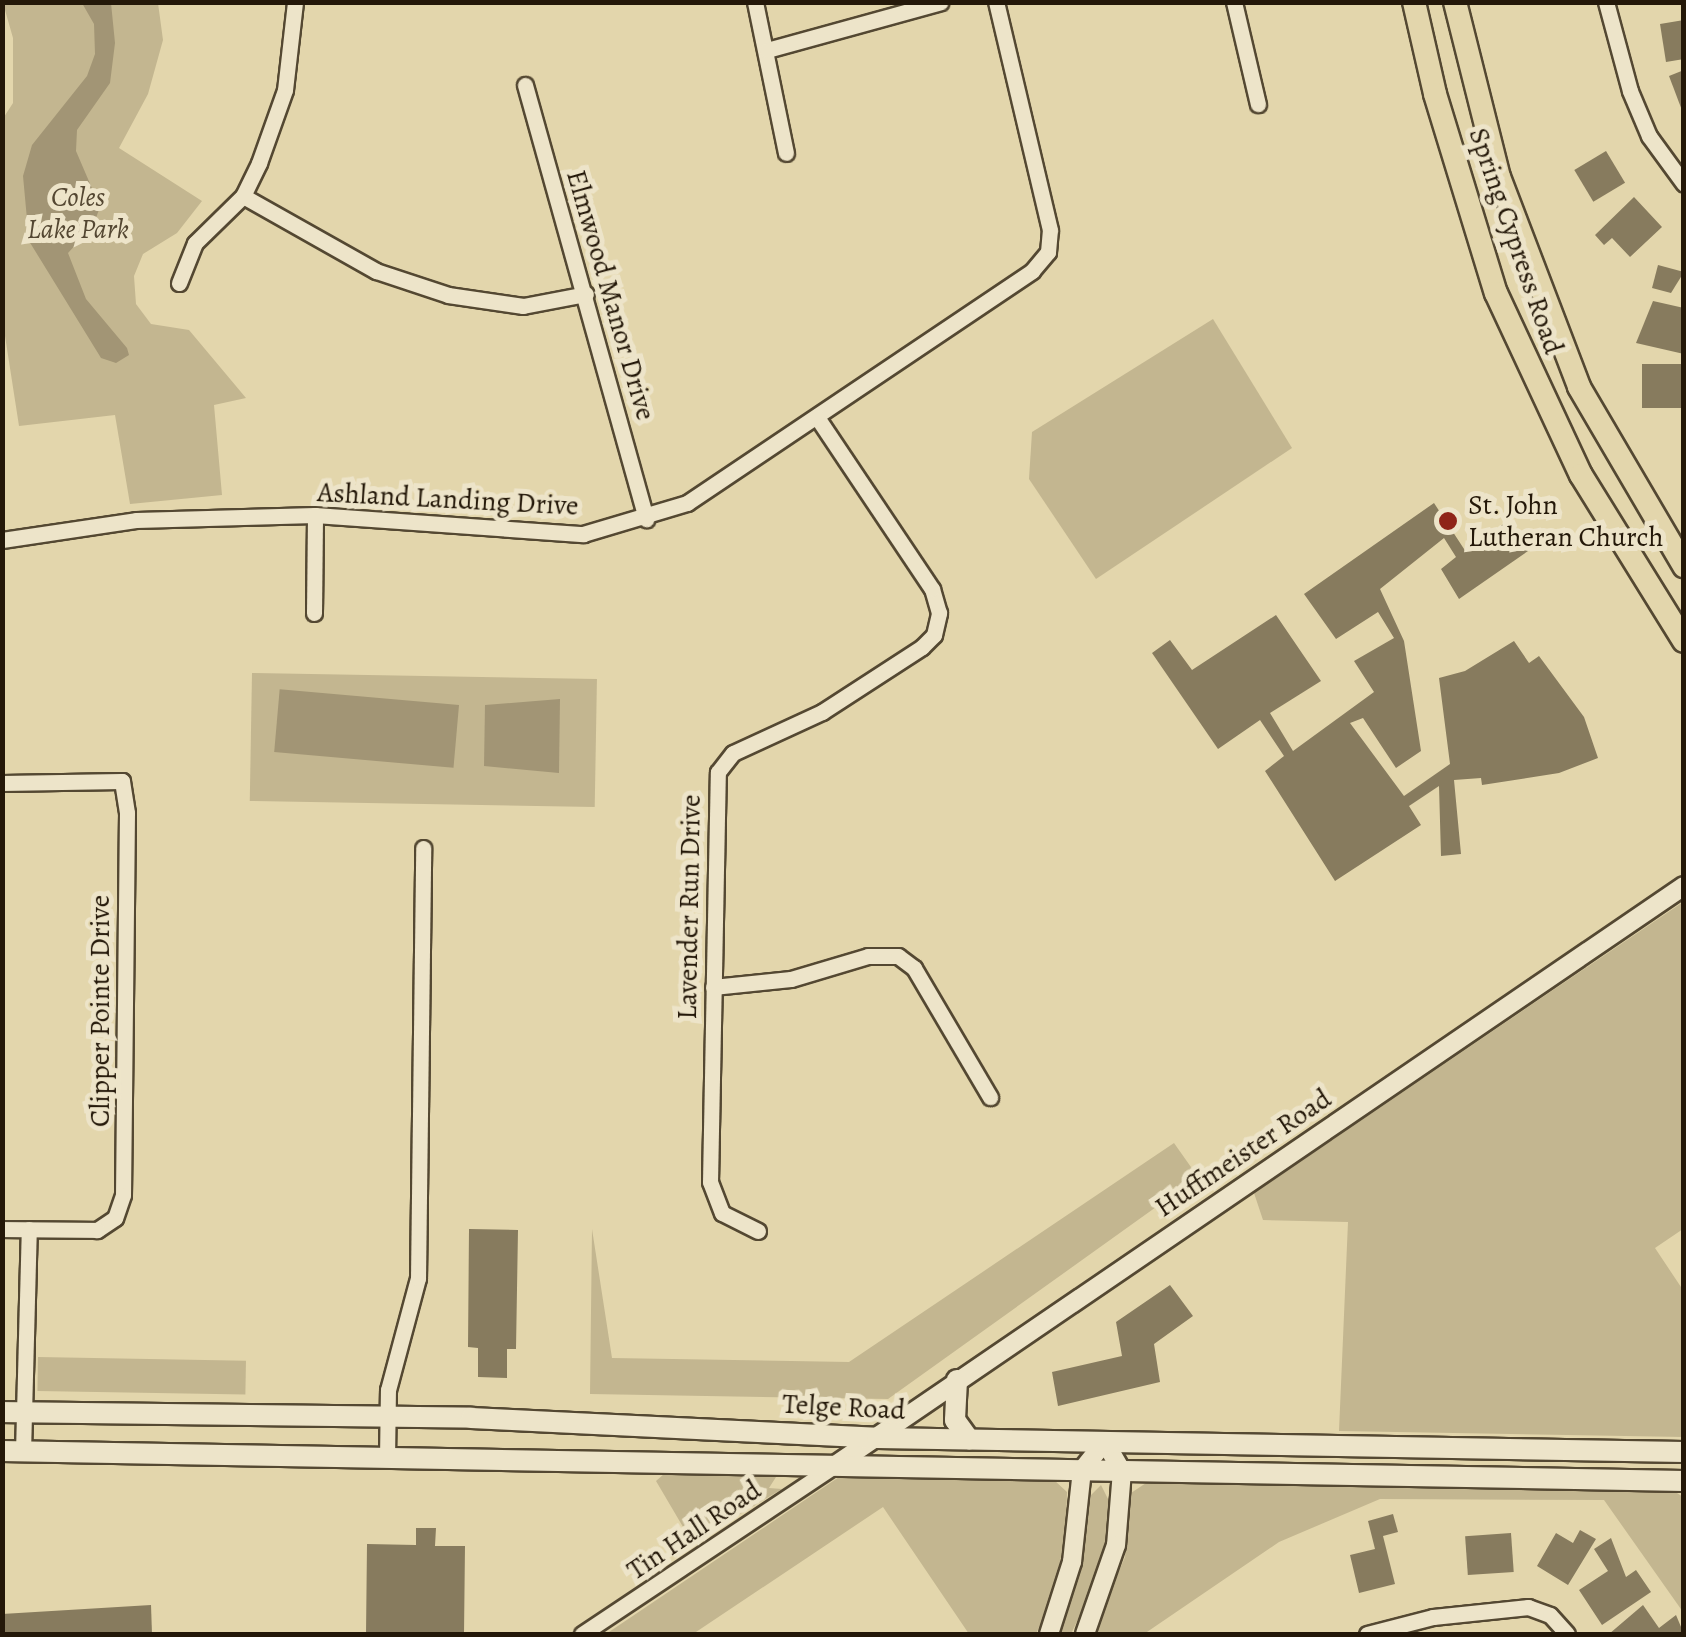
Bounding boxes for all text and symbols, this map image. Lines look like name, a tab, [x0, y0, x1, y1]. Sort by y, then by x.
street label: Spring Cypress Road	[1462, 123, 1570, 359]
street label: Elmwood Manor Drive	[559, 166, 663, 424]
park label: Coles Lake Park	[27, 180, 129, 246]
street label: Ashland Landing Drive	[316, 475, 580, 523]
place label: St. John Lutheran Church	[1468, 488, 1663, 554]
marker: St. John Lutheran Church	[1437, 510, 1459, 532]
street label: Lavender Run Drive	[670, 794, 708, 1020]
street label: Clipper Pointe Drive	[83, 895, 117, 1127]
street label: Huffmeister Road	[1149, 1082, 1337, 1224]
street label: Telge Road	[782, 1387, 906, 1427]
street label: Tin Hall Road	[621, 1473, 767, 1587]

